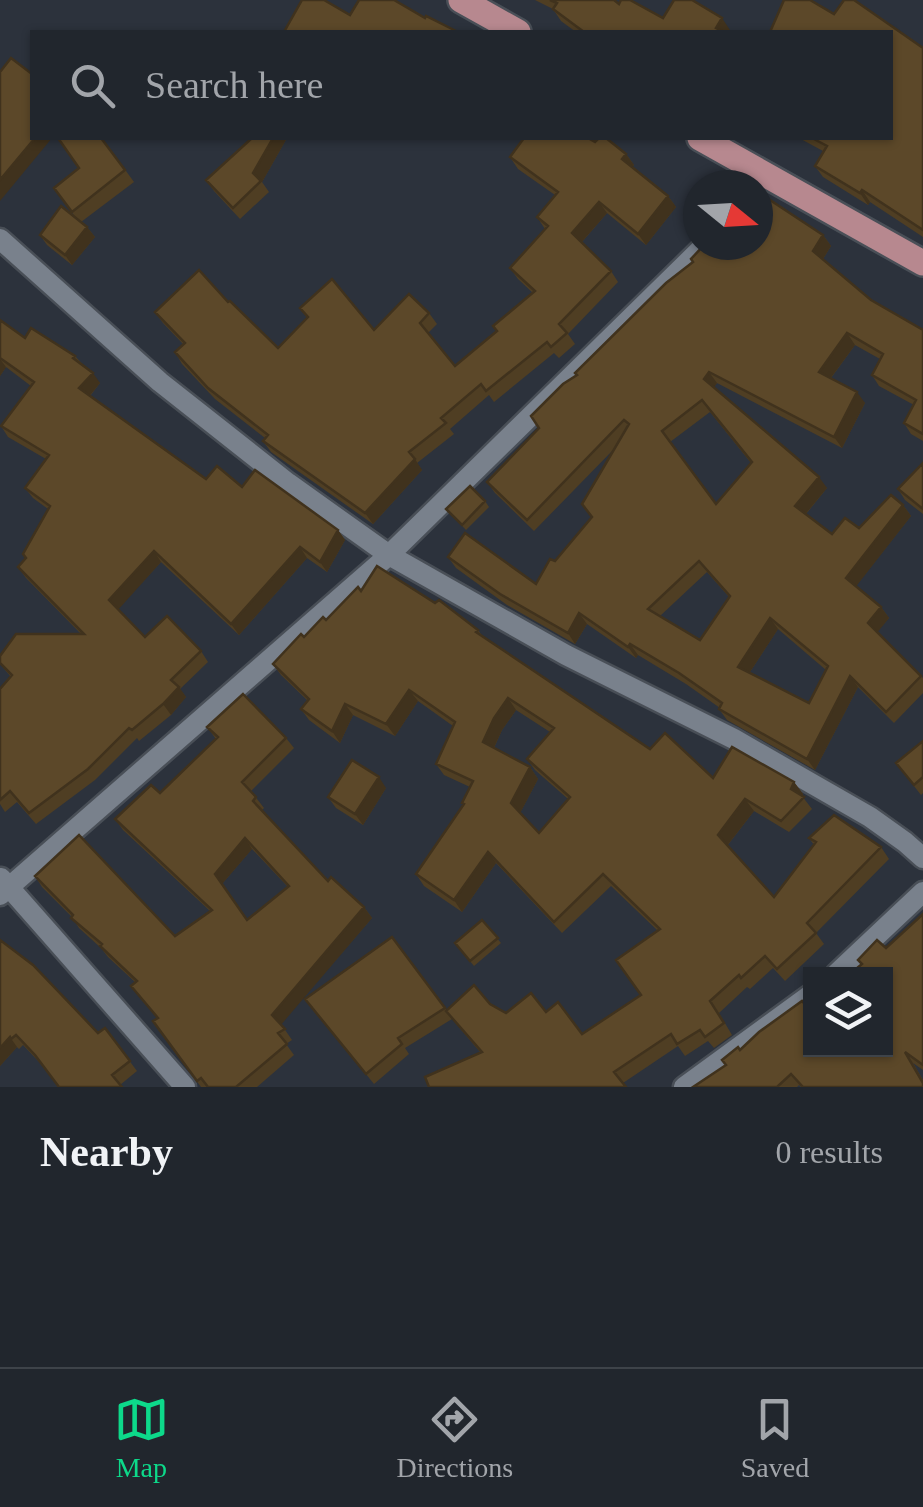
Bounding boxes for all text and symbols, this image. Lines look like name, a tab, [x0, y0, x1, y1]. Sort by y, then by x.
search box	[30, 30, 893, 140]
icon: search	[65, 58, 120, 113]
text: Search here	[145, 64, 323, 106]
north arrow	[683, 170, 773, 260]
map controls	[803, 967, 893, 1057]
button: layers	[803, 967, 893, 1057]
text: Nearby	[40, 1129, 173, 1175]
text: 0 results	[775, 1134, 883, 1170]
tab: Map	[114, 1392, 169, 1484]
tab: Directions	[396, 1392, 513, 1484]
tab: Saved	[741, 1392, 809, 1484]

